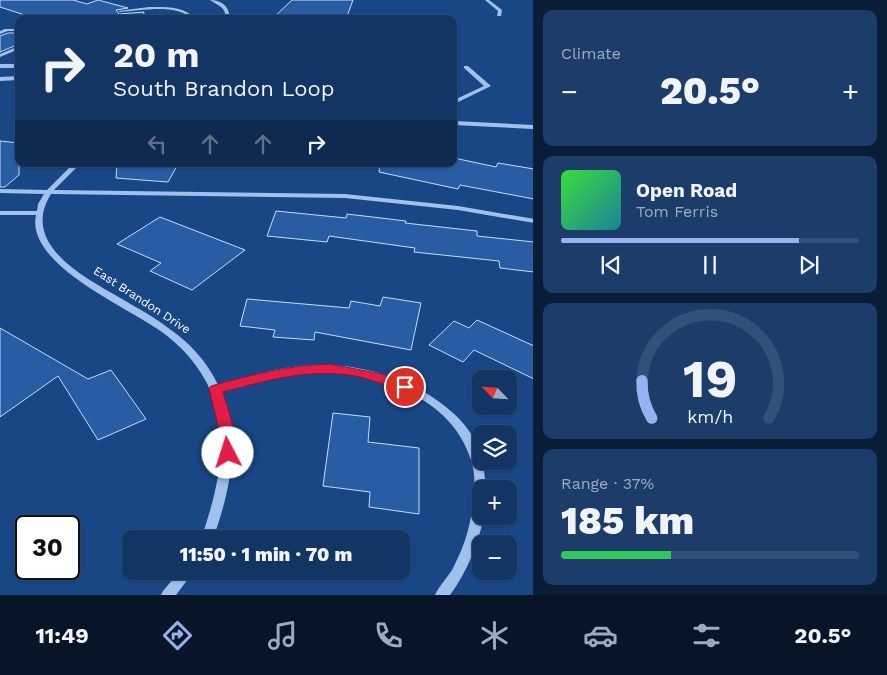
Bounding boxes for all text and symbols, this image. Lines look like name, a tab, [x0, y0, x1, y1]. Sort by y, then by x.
text: 20 m	[113, 34, 199, 76]
icon: right	[30, 35, 95, 100]
text: Climate	[561, 44, 621, 63]
text: 20.5°	[660, 69, 760, 113]
text: −	[561, 75, 578, 108]
text: +	[842, 75, 859, 108]
text: South Brandon Loop	[113, 76, 334, 101]
icon: left	[143, 130, 171, 158]
icon: ahead	[196, 130, 224, 158]
icon: ahead	[249, 130, 277, 158]
icon: right	[302, 130, 330, 158]
text: Open Road	[636, 179, 737, 202]
text: Tom Ferris	[636, 202, 718, 221]
icon: previous	[597, 251, 625, 279]
icon: pause	[696, 251, 724, 279]
icon: next	[795, 251, 823, 279]
street label: East Brandon Drive	[91, 263, 193, 337]
text: 19	[683, 349, 737, 410]
pin	[384, 366, 426, 408]
north arrow	[472, 370, 518, 415]
map controls	[472, 370, 517, 580]
icon: arrive	[391, 373, 419, 401]
text: km/h	[687, 406, 733, 427]
button: layers	[472, 425, 517, 470]
position arrow	[201, 426, 253, 478]
text: Range · 37%	[561, 474, 654, 493]
button: +	[472, 480, 517, 525]
text: 185 km	[561, 499, 694, 543]
speed limit sign: 30	[15, 515, 80, 580]
button: −	[472, 535, 517, 580]
text: 11:50 · 1 min · 70 m	[180, 543, 352, 566]
icon: directions	[160, 618, 195, 653]
icon: music	[265, 618, 300, 653]
icon: phone	[371, 618, 406, 653]
icon: climate	[477, 618, 512, 653]
icon: car	[583, 618, 618, 653]
icon: filters	[689, 618, 724, 653]
text: 11:49	[35, 623, 89, 648]
text: 20.5°	[794, 623, 852, 648]

